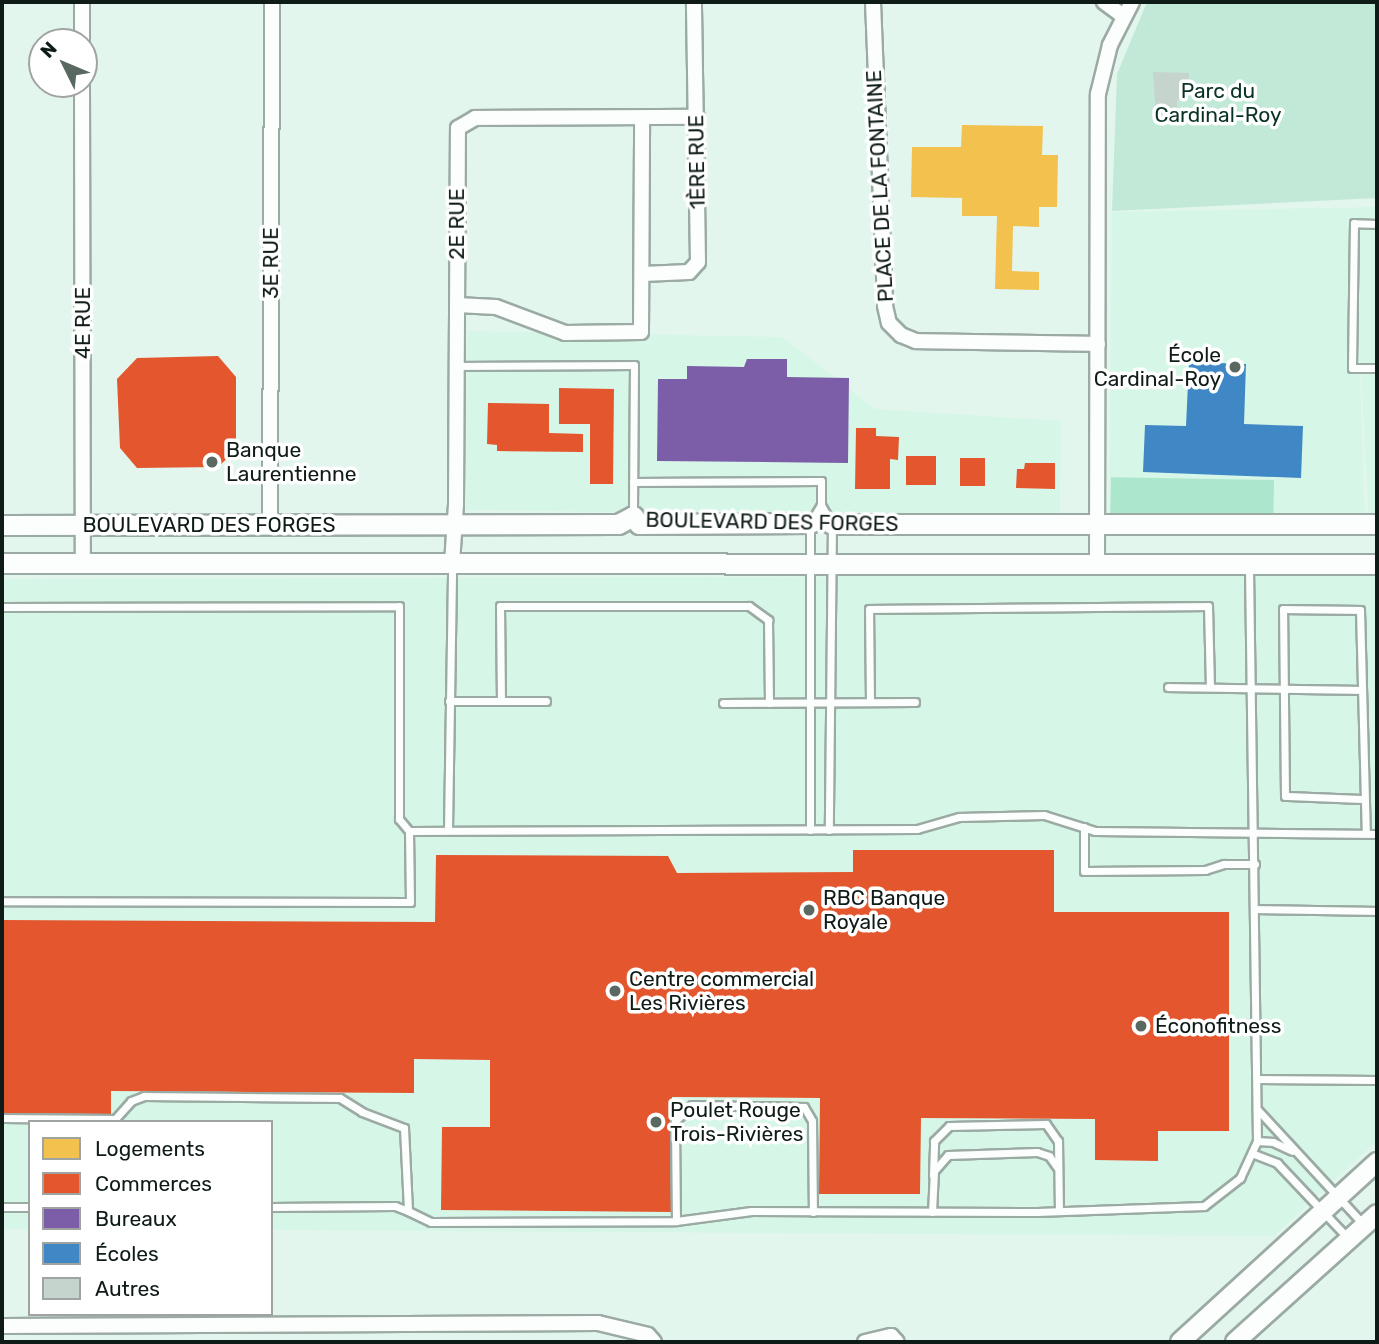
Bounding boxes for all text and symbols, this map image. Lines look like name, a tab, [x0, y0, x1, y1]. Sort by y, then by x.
north arrow	[28, 28, 98, 98]
text: N	[36, 37, 62, 63]
street label: PLACE DE LA FONTAINE	[861, 69, 899, 303]
park label: Parc du Cardinal-Roy	[1154, 78, 1282, 128]
street label: 1ÈRE RUE	[684, 115, 710, 209]
street label: 2E RUE	[444, 188, 470, 260]
street label: 3E RUE	[258, 227, 284, 299]
street label: 4E RUE	[70, 287, 96, 359]
place label: École Cardinal-Roy	[1094, 342, 1221, 392]
marker: École Cardinal-Roy	[1227, 359, 1243, 375]
place label: Banque Laurentienne	[226, 437, 356, 487]
marker: Banque Laurentienne	[204, 454, 220, 470]
street label: BOULEVARD DES FORGES	[645, 507, 899, 537]
street label: BOULEVARD DES FORGES	[82, 512, 336, 538]
place label: RBC Banque Royale	[823, 885, 945, 935]
marker: RBC Banque Royale	[801, 902, 817, 918]
place label: Centre commercial Les Rivières	[629, 966, 814, 1016]
marker: Centre commercial Les Rivières	[607, 983, 623, 999]
place label: Éconofitness	[1155, 1013, 1282, 1039]
marker: Éconofitness	[1133, 1018, 1149, 1034]
place label: Poulet Rouge Trois-Rivières	[670, 1097, 803, 1147]
marker: Poulet Rouge Trois-Rivières	[648, 1114, 664, 1130]
legend	[28, 1120, 273, 1316]
text: Logements	[95, 1136, 205, 1161]
text: Commerces	[95, 1171, 212, 1196]
text: Bureaux	[95, 1206, 177, 1231]
text: Écoles	[95, 1241, 159, 1266]
text: Autres	[95, 1276, 160, 1301]

